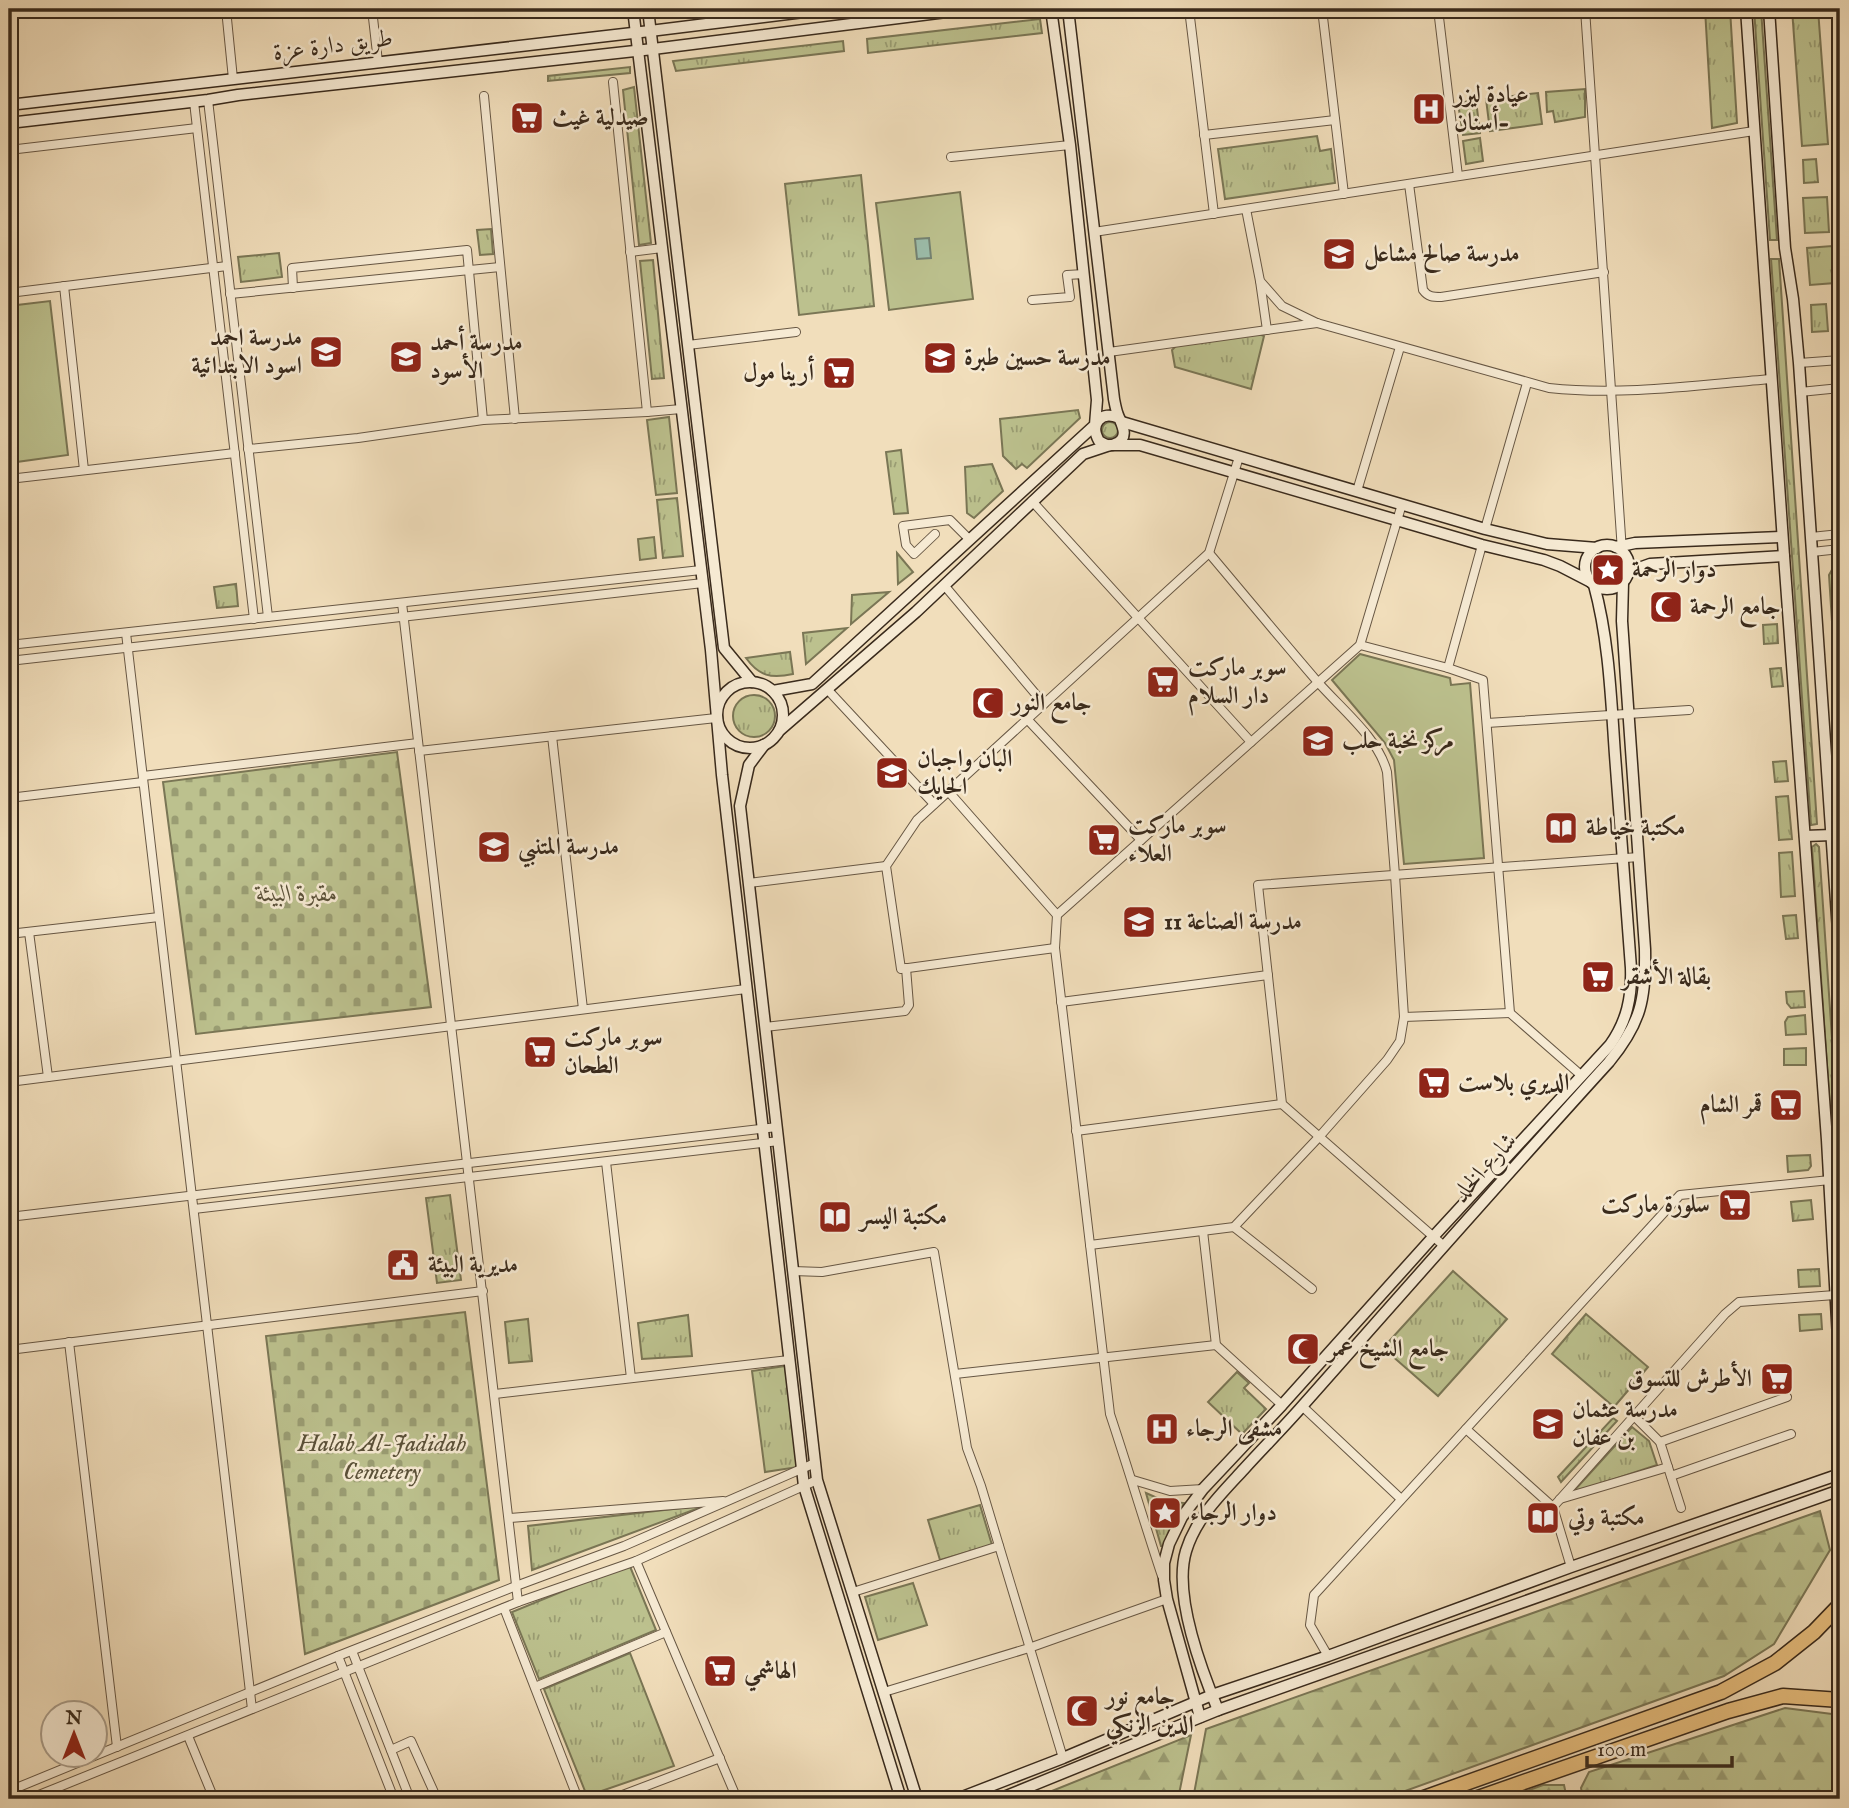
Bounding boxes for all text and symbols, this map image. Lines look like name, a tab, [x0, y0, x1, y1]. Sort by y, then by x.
street label: طريق دارة عزة	[271, 23, 395, 69]
place label: عيادة ليزر أسنان-	[1451, 80, 1529, 139]
hospital icon: عيادة ليزر أسنان-	[1410, 90, 1448, 128]
supermarket icon: صيدلية غيث	[508, 99, 546, 137]
place label: صيدلية غيث	[552, 103, 649, 134]
school or university icon: مدرسة صالح مشاعل	[1320, 235, 1358, 273]
place label: مدرسة صالح مشاعل	[1364, 239, 1520, 273]
place label: مدرسة احمد اسود الابتدائية	[191, 323, 302, 382]
place label: مدرسة أحمد الأسود	[430, 325, 523, 387]
school or university icon: مدرسة احمد اسود الابتدائية	[307, 333, 345, 371]
school or university icon: مدرسة أحمد الأسود	[387, 338, 425, 376]
school or university icon: مدرسة حسين طبرة	[921, 339, 959, 377]
place label: مدرسة حسين طبرة	[964, 343, 1111, 374]
supermarket icon: أرينا مول	[820, 354, 858, 392]
place label: أرينا مول	[743, 355, 814, 389]
place icon: دوار الرحمة	[1589, 551, 1627, 589]
place label: دوار الرحمة	[1632, 555, 1716, 586]
mosque icon: جامع الرحمة	[1647, 588, 1685, 626]
place label: جامع الرحمة	[1690, 592, 1780, 628]
place label: سوبر ماركت دار السلام	[1188, 653, 1287, 716]
supermarket icon: سوبر ماركت دار السلام	[1144, 663, 1182, 701]
mosque icon: جامع النور	[969, 684, 1007, 722]
place label: جامع النور	[1009, 688, 1092, 724]
school or university icon: مركز نخبة حلب	[1299, 722, 1337, 760]
place label: مركز نخبة حلب	[1342, 726, 1454, 757]
place label: البان واجبان الحايك	[917, 744, 1012, 803]
school or university icon: البان واجبان الحايك	[873, 754, 911, 792]
library icon: مكتبة خياطة	[1542, 809, 1580, 847]
place label: سوبر ماركت العلاء	[1128, 811, 1227, 870]
place label: مكتبة خياطة	[1586, 813, 1685, 844]
supermarket icon: سوبر ماركت العلاء	[1085, 821, 1123, 859]
school or university icon: مدرسة المتنبي	[475, 828, 513, 866]
place label: مدرسة المتنبي	[518, 832, 619, 868]
park label: مقبرة البيئة	[254, 879, 338, 910]
school or university icon: مدرسة الصناعة 11	[1120, 903, 1158, 941]
place label: مدرسة الصناعة 11	[1164, 907, 1302, 938]
supermarket icon: بقالة الأشقر	[1579, 958, 1617, 996]
place label: بقالة الأشقر	[1619, 958, 1711, 993]
place label: سوبر ماركت الطحان	[564, 1023, 663, 1082]
supermarket icon: سوبر ماركت الطحان	[521, 1033, 559, 1071]
supermarket icon: الديري بلاست	[1415, 1064, 1453, 1102]
place label: الديري بلاست	[1458, 1068, 1569, 1101]
supermarket icon: قمر الشام	[1767, 1086, 1805, 1124]
place label: قمر الشام	[1700, 1090, 1762, 1125]
street label: شارع الخلد	[1446, 1127, 1527, 1211]
supermarket icon: سلورة ماركت	[1716, 1186, 1754, 1224]
place label: سلورة ماركت	[1601, 1190, 1710, 1221]
library icon: مكتبة اليسر	[816, 1198, 854, 1236]
place label: مكتبة اليسر	[857, 1202, 947, 1233]
public building icon: مديرية البيئة	[384, 1246, 422, 1284]
place label: مديرية البيئة	[428, 1250, 518, 1281]
mosque icon: جامع الشيخ عمر	[1284, 1330, 1322, 1368]
place label: جامع الشيخ عمر	[1325, 1334, 1449, 1370]
place label: الأطرش للتسوق	[1627, 1360, 1752, 1395]
supermarket icon: الأطرش للتسوق	[1758, 1360, 1796, 1398]
place label: مدرسة عثمان بن عفان	[1572, 1395, 1678, 1454]
school or university icon: مدرسة عثمان بن عفان	[1529, 1405, 1567, 1443]
hospital icon: مشفى الرجاء	[1143, 1410, 1181, 1448]
place label: مشفى الرجاء	[1186, 1414, 1282, 1445]
park label: Halab Al-Jadidah Cemetery	[297, 1429, 466, 1488]
place icon: دوار الرجاء	[1146, 1494, 1184, 1532]
place label: دوار الرجاء	[1190, 1498, 1277, 1529]
library icon: مكتبة وتي	[1524, 1499, 1562, 1537]
place label: مكتبة وتي	[1567, 1503, 1645, 1536]
supermarket icon: الهاشمي	[701, 1652, 739, 1690]
place label: الهاشمي	[744, 1656, 797, 1692]
place label: جامع نور الدين الزنكي	[1103, 1682, 1194, 1746]
mosque icon: جامع نور الدين الزنكي	[1063, 1692, 1101, 1730]
north arrow	[38, 1700, 108, 1770]
text: N	[65, 1707, 83, 1731]
scale bar	[1587, 1724, 1732, 1768]
text: 100 m	[1597, 1737, 1646, 1764]

